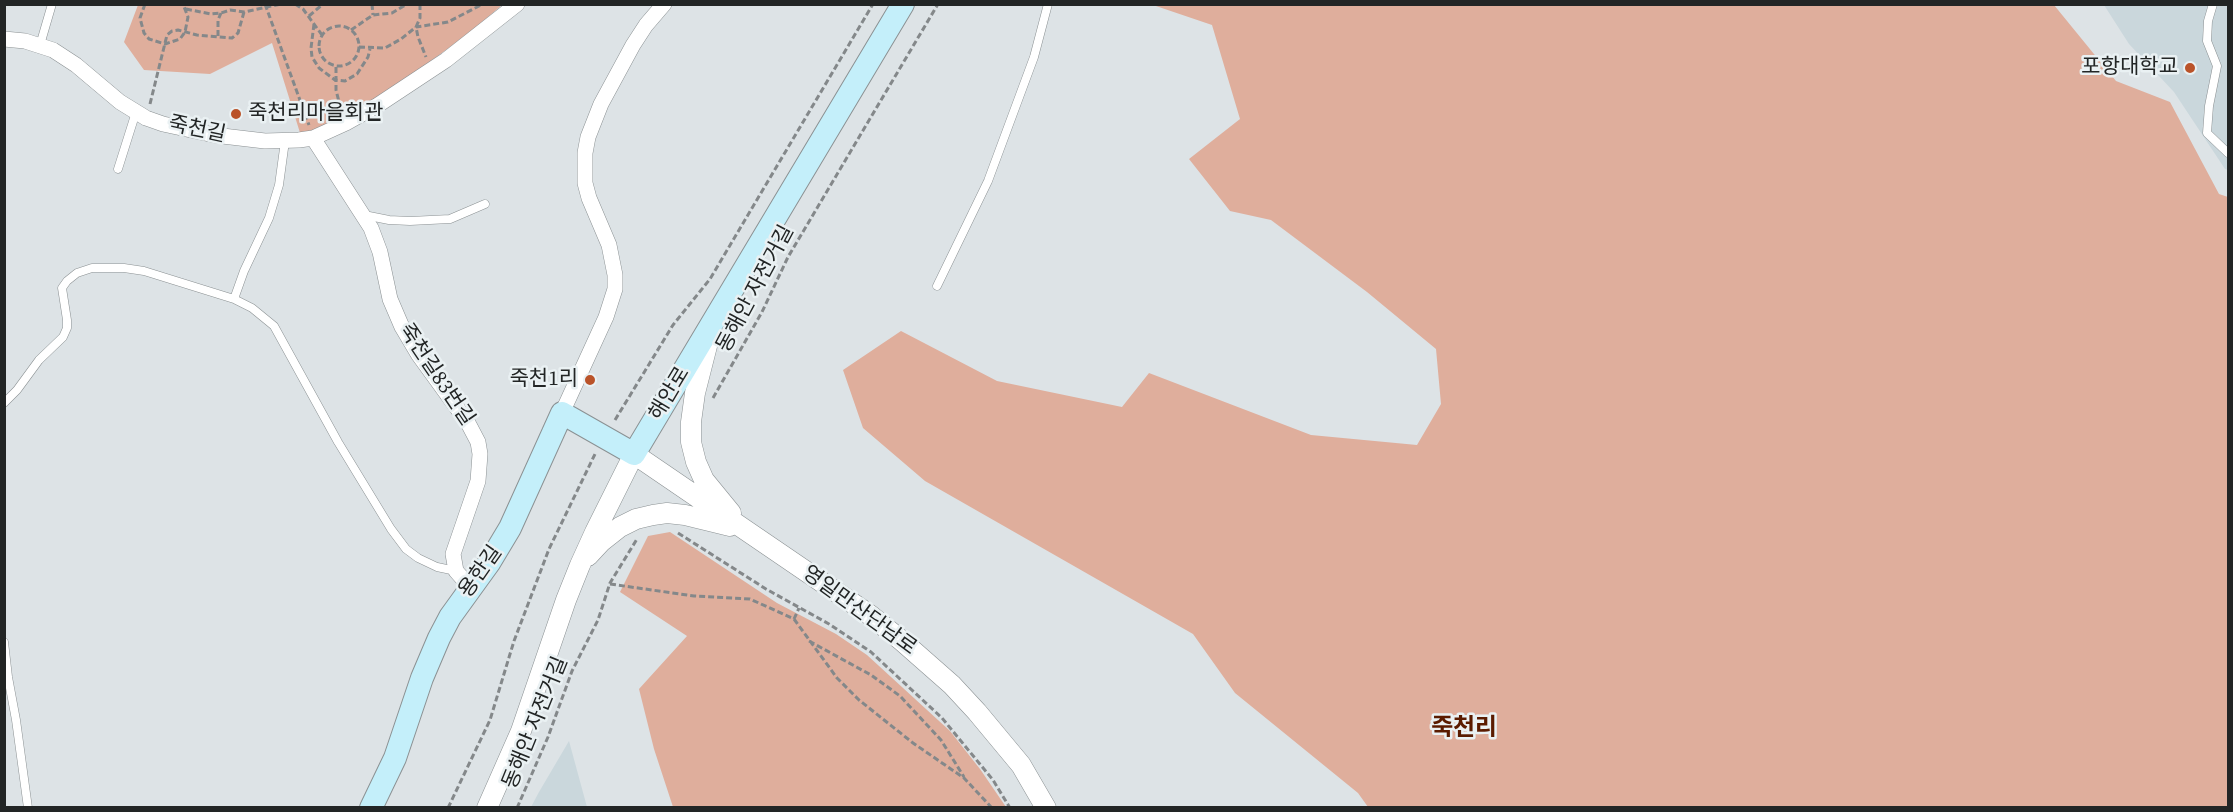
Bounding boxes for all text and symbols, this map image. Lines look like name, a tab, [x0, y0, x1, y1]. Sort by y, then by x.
place label: 포항대학교	[2081, 55, 2178, 81]
marker: 포항대학교	[2183, 61, 2197, 75]
place label: 죽천리마을회관	[248, 101, 383, 127]
marker: 죽천리마을회관	[229, 107, 243, 121]
street label: 죽천길	[166, 112, 228, 148]
street label: 동해안 자전거길	[712, 221, 800, 357]
street label: 죽천길83번길	[393, 319, 479, 431]
street label: 해안로	[644, 363, 696, 425]
place label: 죽천1리	[510, 367, 578, 393]
marker: 죽천1리	[583, 373, 597, 387]
street label: 용한길	[454, 541, 508, 603]
street label: 영일만산단남로	[797, 561, 921, 661]
street label: 동해안 자전거길	[498, 653, 574, 793]
district label: 죽천리	[1431, 715, 1497, 743]

